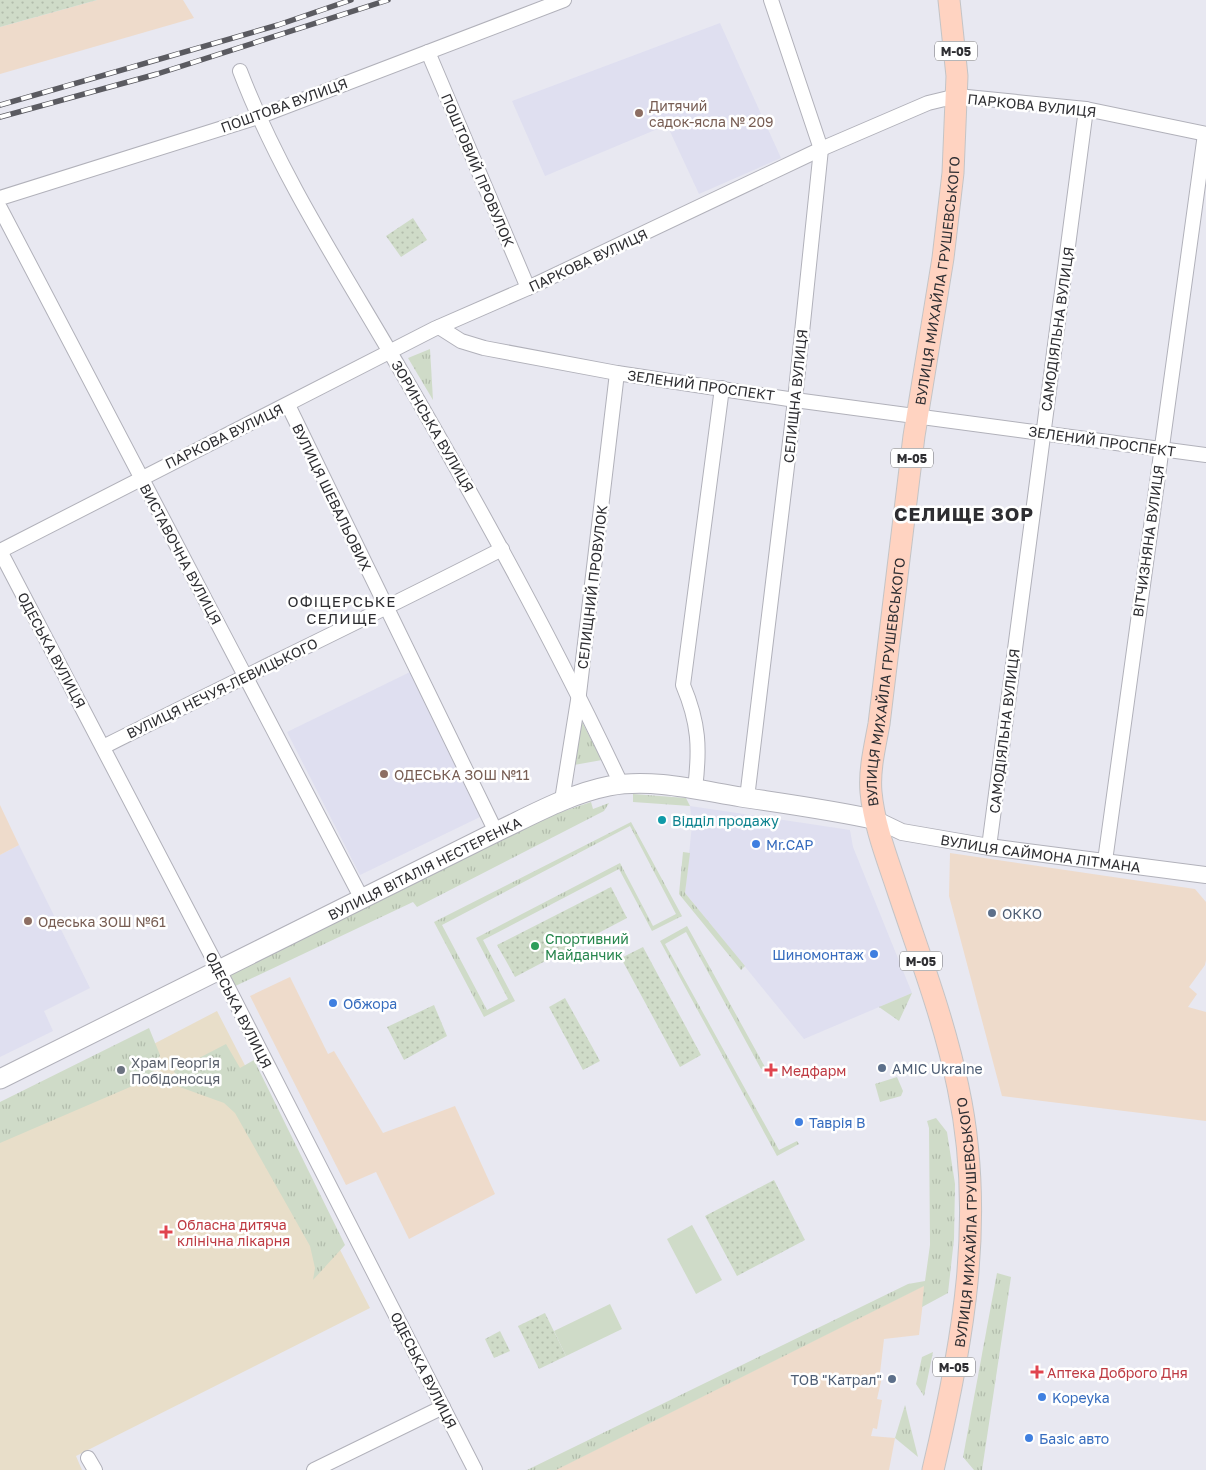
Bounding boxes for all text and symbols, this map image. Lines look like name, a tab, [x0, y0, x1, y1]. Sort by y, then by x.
road number: М-05	[935, 41, 977, 60]
street label: ПОШТОВА ВУЛИЦЯ	[218, 74, 350, 136]
street label: ПАРКОВА ВУЛИЦЯ	[967, 90, 1097, 120]
street label: ПОШТОВИЙ ПРОВУЛОК	[438, 91, 518, 249]
place label: Дитячий садок-ясла № 209	[649, 97, 774, 130]
marker: Дитячий садок-ясла № 209	[633, 107, 645, 119]
street label: ВУЛИЦЯ МИХАЙЛА ГРУШЕВСЬКОГО	[911, 156, 962, 406]
street label: ПАРКОВА ВУЛИЦЯ	[526, 225, 650, 295]
street label: САМОДІЯЛЬНА ВУЛИЦЯ	[1037, 246, 1077, 412]
street label: СЕЛИЩНА ВУЛИЦЯ	[780, 328, 810, 464]
street label: ЗОРИНСЬКА ВУЛИЦЯ	[388, 357, 478, 495]
street label: ЗЕЛЕНИЙ ПРОСПЕКТ	[626, 366, 776, 404]
street label: ПАРКОВА ВУЛИЦЯ	[162, 400, 286, 472]
street label: ВУЛИЦЯ ШЕВАЛЬОВИХ	[289, 421, 375, 573]
street label: ЗЕЛЕНИЙ ПРОСПЕКТ	[1027, 422, 1177, 460]
road number: М-05	[891, 448, 933, 468]
street label: ВІТЧИЗНЯНА ВУЛИЦЯ	[1129, 464, 1167, 618]
street label: ВИСТАВОЧНА ВУЛИЦЯ	[137, 481, 225, 627]
district label: СЕЛИЩЕ ЗОР	[894, 502, 1034, 525]
street label: СЕЛИЩНИЙ ПРОВУЛОК	[573, 504, 611, 670]
street label: ВУЛИЦЯ МИХАЙЛА ГРУШЕВСЬКОГО	[862, 556, 908, 808]
street label: ОДЕСЬКА ВУЛИЦЯ	[14, 589, 90, 711]
district label: ОФІЦЕРСЬКЕ СЕЛИЩЕ	[288, 592, 396, 627]
street label: ВУЛИЦЯ НЕЧУЯ-ЛЕВИЦЬКОГО	[124, 634, 320, 742]
street label: САМОДІЯЛЬНА ВУЛИЦЯ	[985, 648, 1023, 814]
place label: ОДЕСЬКА ЗОШ №11	[394, 766, 530, 783]
marker: ОДЕСЬКА ЗОШ №11	[378, 768, 390, 780]
street label: ВУЛИЦЯ ВІТАЛІЯ НЕСТЕРЕНКА	[325, 812, 524, 923]
place label: Відділ продажу	[672, 812, 779, 829]
marker: Відділ продажу	[656, 814, 668, 826]
street label: ВУЛИЦЯ САЙМОНА ЛІТМАНА	[939, 830, 1142, 875]
place label: Mr.CAP	[766, 836, 814, 853]
marker: Mr.CAP	[750, 838, 762, 850]
place label: ОККО	[1002, 905, 1042, 922]
marker: ОККО	[986, 907, 998, 919]
place label: Одеська ЗОШ №61	[38, 913, 166, 930]
marker: Одеська ЗОШ №61	[22, 915, 34, 927]
place label: Спортивний Майданчик	[545, 930, 629, 963]
marker: Спортивний Майданчик	[529, 940, 541, 952]
place label: Шиномонтаж	[772, 946, 864, 963]
marker: Шиномонтаж	[868, 948, 880, 960]
street label: ОДЕСЬКА ВУЛИЦЯ	[202, 949, 276, 1071]
road number: М-05	[900, 951, 942, 970]
place label: Обжора	[343, 995, 397, 1012]
marker: Обжора	[327, 997, 339, 1009]
place label: Храм Георгія Побідоносця	[131, 1054, 220, 1087]
place label: AMIC Ukraine	[892, 1060, 983, 1077]
place label: Медфарм	[781, 1062, 846, 1079]
marker: AMIC Ukraine	[876, 1062, 888, 1074]
marker: Храм Георгія Побідоносця	[115, 1064, 127, 1076]
marker: Медфарм	[765, 1064, 777, 1076]
street label: ВУЛИЦЯ МИХАЙЛА ГРУШЕВСЬКОГО	[950, 1096, 979, 1349]
place label: Таврія В	[809, 1114, 865, 1131]
marker: Таврія В	[793, 1116, 805, 1128]
place label: Обласна дитяча клінічна лікарня	[177, 1216, 290, 1249]
marker: Обласна дитяча клінічна лікарня	[159, 1225, 173, 1239]
street label: ОДЕСЬКА ВУЛИЦЯ	[387, 1309, 461, 1431]
road number: М-05	[933, 1358, 975, 1376]
place label: Аптека Доброго Дня	[1047, 1364, 1188, 1381]
marker: Аптека Доброго Дня	[1031, 1366, 1043, 1378]
place label: ТОВ "Катрал"	[790, 1371, 882, 1388]
marker: ТОВ "Катрал"	[886, 1373, 898, 1385]
place label: Kopeyka	[1052, 1389, 1110, 1406]
marker: Kopeyka	[1036, 1391, 1048, 1403]
place label: Базіс авто	[1039, 1430, 1109, 1447]
marker: Базіс авто	[1023, 1432, 1035, 1444]

